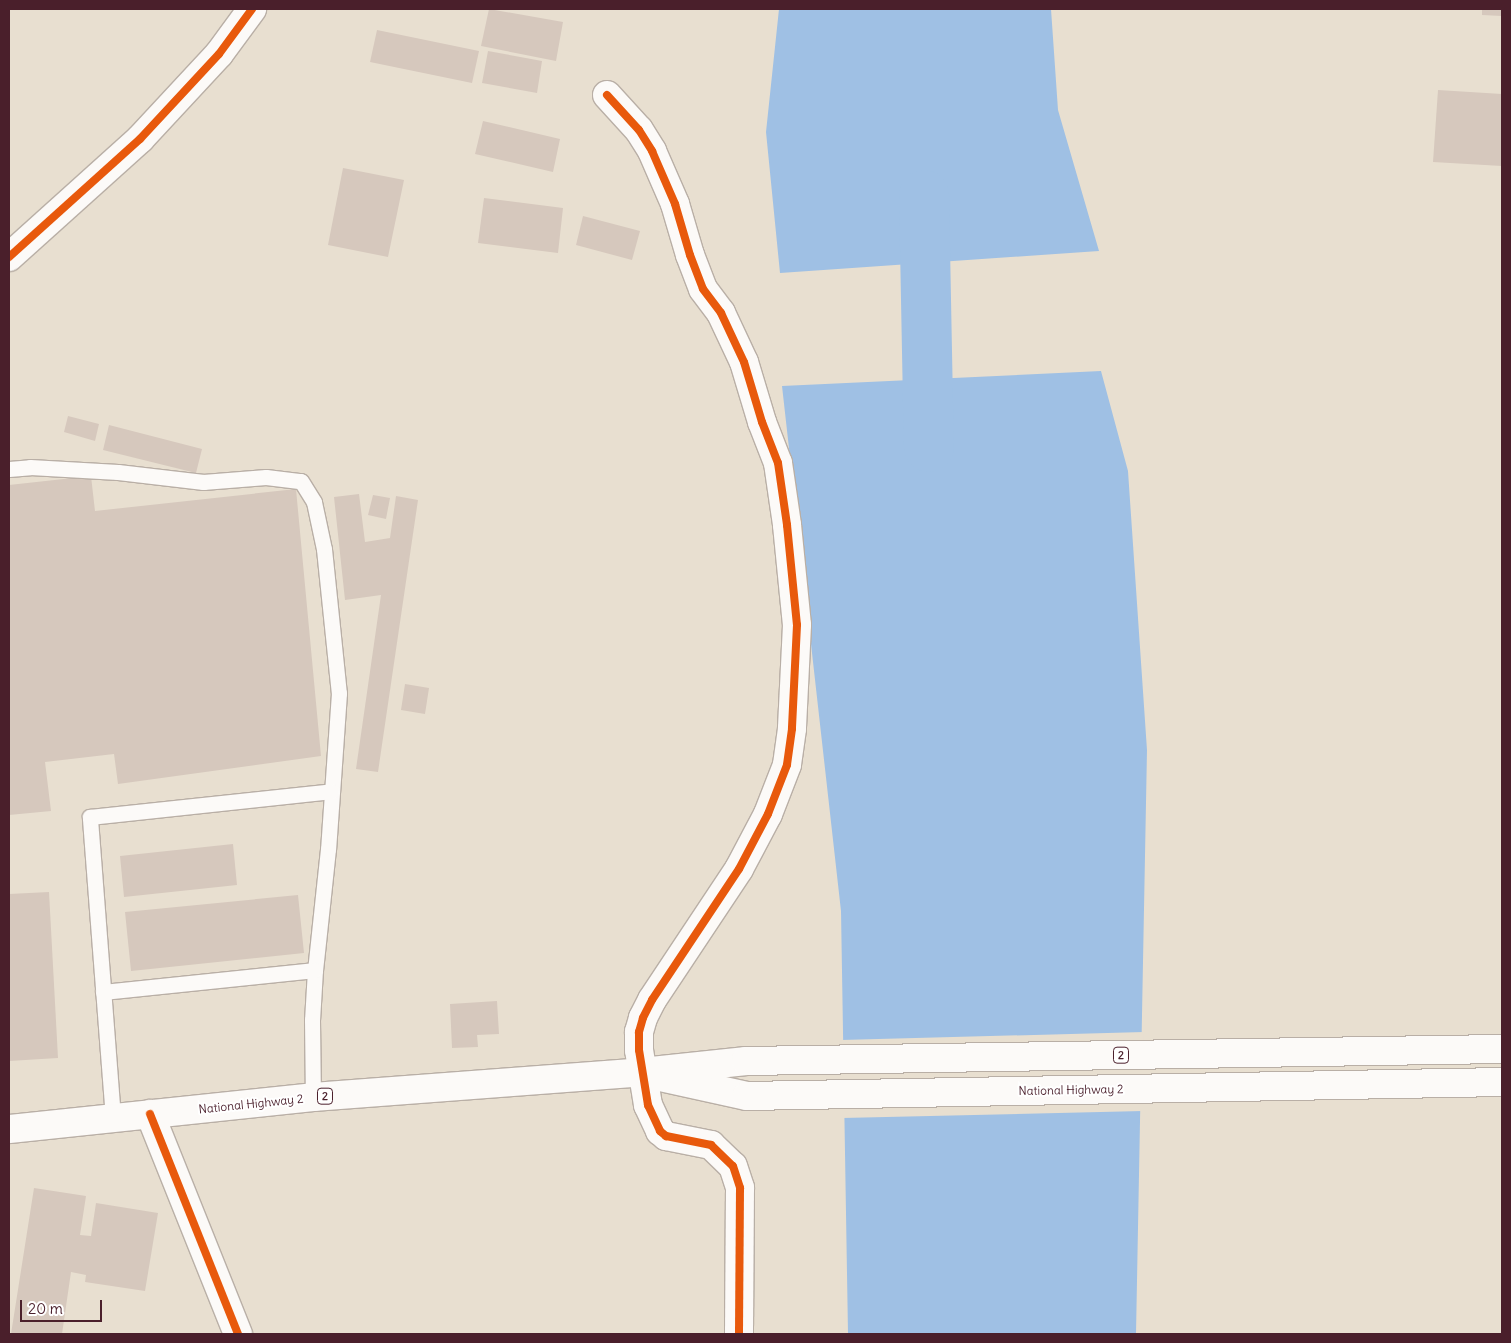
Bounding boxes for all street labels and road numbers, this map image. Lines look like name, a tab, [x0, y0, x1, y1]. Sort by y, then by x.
road number: 2	[1112, 1046, 1130, 1064]
street label: National Highway 2	[1018, 1082, 1124, 1098]
road number: 2	[316, 1088, 334, 1104]
street label: National Highway 2	[198, 1091, 304, 1117]

